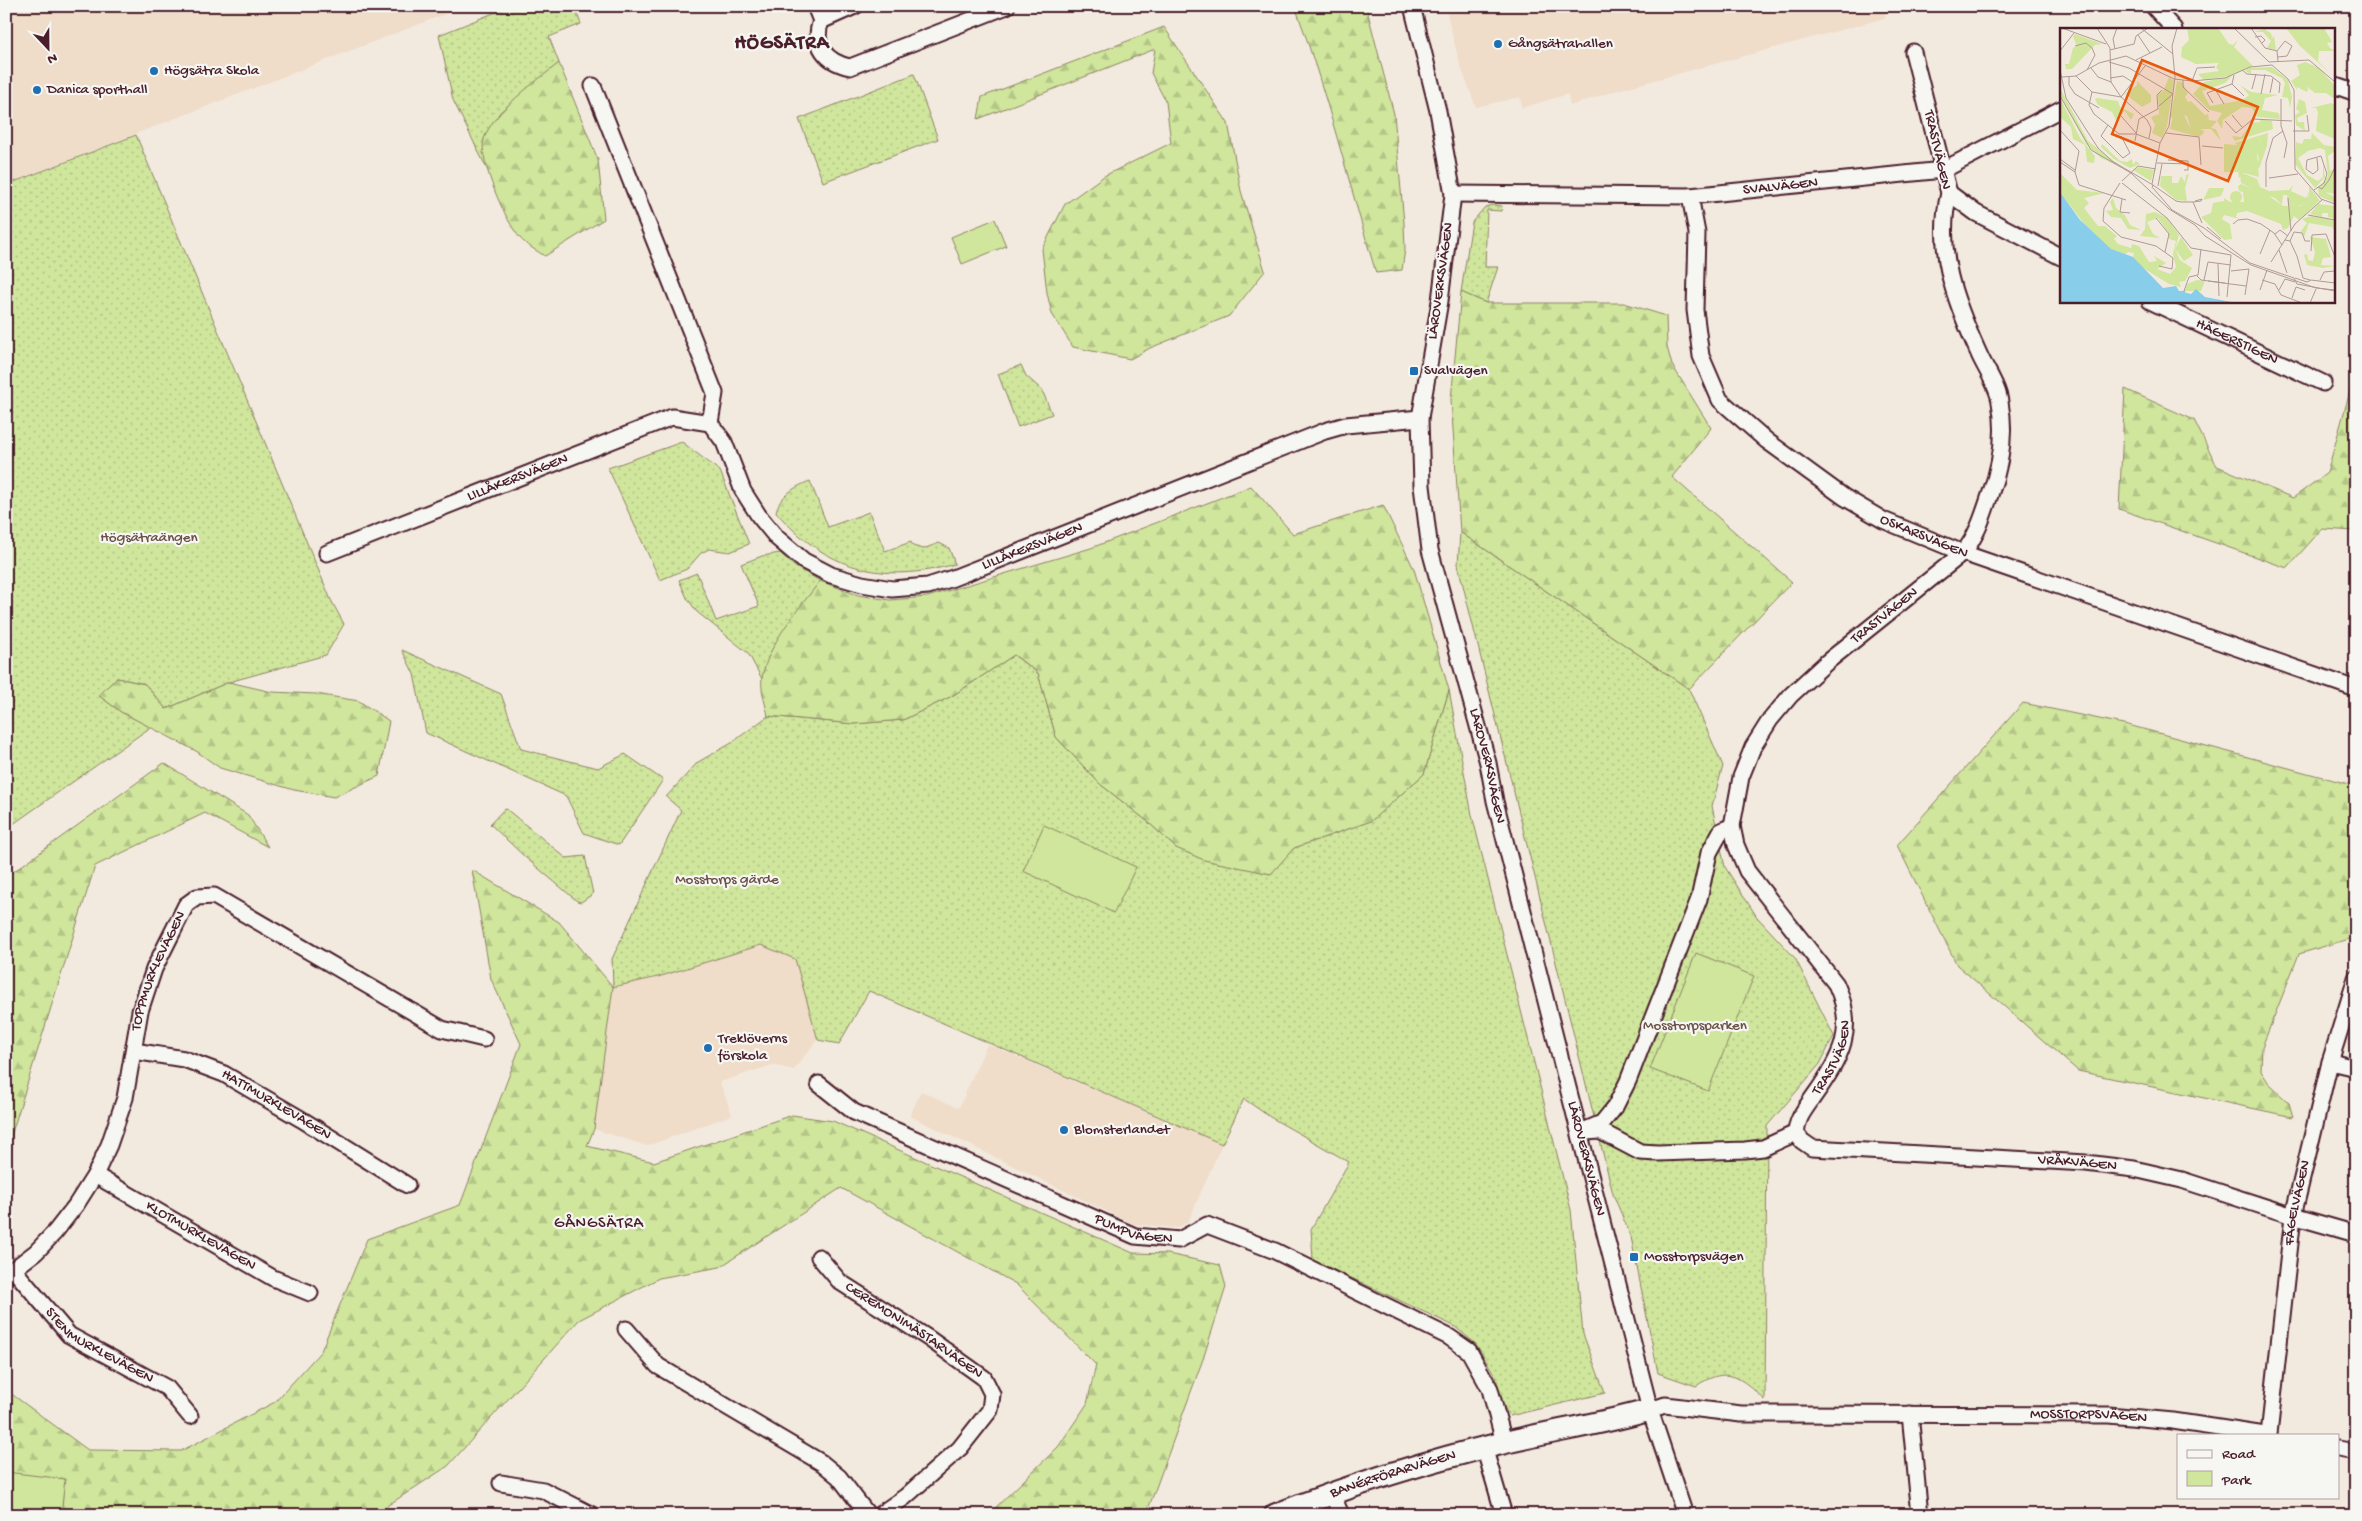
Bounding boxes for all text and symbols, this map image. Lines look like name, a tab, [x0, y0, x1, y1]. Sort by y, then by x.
north arrow	[22, 22, 72, 72]
inset map	[2060, 28, 2334, 302]
district label: HÖGSÄTRA	[734, 32, 831, 56]
place label: Gångsätrahallen	[1508, 35, 1613, 53]
marker: Gångsätrahallen	[1492, 38, 1504, 50]
text: N	[45, 48, 59, 67]
place label: Högsätra Skola	[164, 62, 260, 80]
marker: Högsätra Skola	[148, 65, 160, 77]
place label: Danica sporthall	[46, 81, 148, 99]
marker: Danica sporthall	[31, 84, 43, 96]
street label: TRASTVÄGEN	[1919, 108, 1955, 192]
street label: SVALVÄGEN	[1742, 174, 1819, 200]
street label: LÄROVERKSVÄGEN	[1424, 221, 1458, 341]
street label: HÄGERSTIGEN	[2193, 315, 2281, 369]
place label: Svalvägen	[1424, 362, 1488, 380]
marker: Svalvägen	[1408, 365, 1420, 377]
street label: LILLÅKERSVÄGEN	[465, 450, 571, 506]
street label: OSKARSVÄGEN	[1877, 511, 1971, 563]
street label: LILLÅKERSVÄGEN	[979, 518, 1086, 575]
park label: Högsätraängen	[100, 529, 198, 547]
street label: TRASTVÄGEN	[1847, 583, 1922, 649]
street label: LÄROVERKSVÄGEN	[1465, 706, 1509, 826]
park label: Mosstorps gärde	[675, 871, 779, 889]
street label: TOPPMURKLEVÄGEN	[128, 908, 190, 1033]
park label: Mosstorpsparken	[1643, 1017, 1747, 1035]
street label: TRASTVÄGEN	[1808, 1020, 1855, 1100]
place label: Treklöverns förskola	[717, 1030, 787, 1065]
marker: Treklöverns förskola	[702, 1042, 714, 1054]
street label: HATTMURKLEVÄGEN	[218, 1065, 335, 1145]
street label: LÄROVERKSVÄGEN	[1563, 1099, 1609, 1218]
place label: Blomsterlandet	[1073, 1121, 1171, 1139]
marker: Blomsterlandet	[1058, 1124, 1070, 1136]
street label: VRÅKVÄGEN	[2036, 1151, 2118, 1176]
street label: FÅGELVÄGEN	[2281, 1158, 2315, 1247]
street label: KLOTMURKLEVÄGEN	[142, 1197, 259, 1275]
street label: PUMPVÄGEN	[1090, 1210, 1174, 1248]
district label: GÅNGSÄTRA	[554, 1214, 645, 1234]
place label: Mosstorpsvägen	[1644, 1248, 1744, 1266]
marker: Mosstorpsvägen	[1628, 1251, 1640, 1263]
street label: CEREMONIMÄSTARVÄGEN	[841, 1278, 986, 1383]
street label: STENMURKLEVÄGEN	[41, 1304, 157, 1388]
street label: MOSSTORPSVÄGEN	[2030, 1406, 2148, 1428]
legend	[2177, 1434, 2340, 1498]
street label: BANÉRFÖRARVÄGEN	[1327, 1446, 1458, 1503]
text: Road	[2222, 1446, 2256, 1464]
text: Park	[2221, 1472, 2252, 1490]

